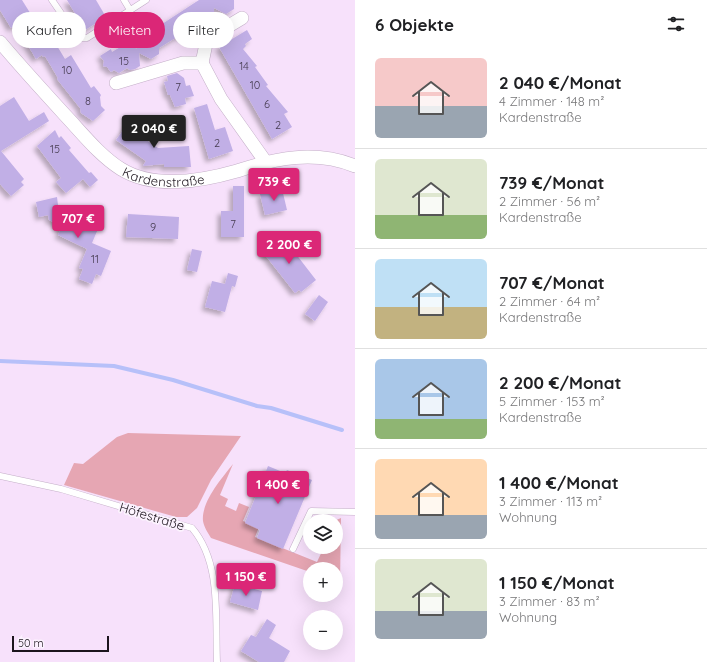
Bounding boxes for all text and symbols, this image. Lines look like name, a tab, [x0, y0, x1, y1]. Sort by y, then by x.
chip: Kaufen	[12, 12, 86, 48]
chip: Mieten	[94, 12, 165, 48]
chip: Filter	[173, 12, 234, 48]
icon: filters	[665, 13, 687, 35]
text: 6 Objekte	[375, 14, 454, 35]
house number: 15	[119, 54, 129, 68]
house number: 14	[239, 59, 249, 73]
house number: 10	[62, 63, 72, 77]
text: 2 040 €/Monat	[499, 72, 622, 93]
icon: home	[407, 74, 455, 122]
house number: 10	[250, 78, 260, 92]
house number: 7	[175, 80, 181, 94]
text: 4 Zimmer · 148 m²	[499, 93, 604, 109]
house number: 8	[85, 94, 91, 108]
house number: 6	[264, 97, 270, 111]
text: Kardenstraße	[499, 109, 582, 125]
pin: 2 040 €	[117, 115, 191, 149]
house number: 2	[275, 118, 281, 132]
text: 2 040 €	[131, 120, 177, 136]
house number: 2	[214, 136, 220, 150]
house number: 15	[50, 142, 60, 156]
street label: Kardenstraße	[120, 163, 206, 190]
pin: 739 €	[246, 168, 302, 202]
text: 739 €/Monat	[499, 172, 605, 193]
text: 739 €	[257, 173, 291, 189]
icon: home	[407, 175, 455, 223]
text: 2 Zimmer · 56 m²	[499, 193, 600, 209]
pin: 707 €	[50, 205, 106, 239]
text: Kardenstraße	[499, 209, 582, 225]
text: 707 €	[61, 210, 95, 226]
house number: 7	[230, 217, 236, 231]
house number: 9	[150, 220, 156, 234]
pin: 2 200 €	[252, 231, 326, 265]
text: 2 200 €	[266, 236, 312, 252]
house number: 11	[91, 252, 99, 266]
text: 707 €/Monat	[499, 272, 605, 293]
icon: home	[407, 275, 455, 323]
text: 2 Zimmer · 64 m²	[499, 293, 600, 309]
text: Kardenstraße	[499, 309, 582, 325]
text: 2 200 €/Monat	[499, 372, 621, 393]
icon: home	[407, 375, 455, 423]
text: 5 Zimmer · 153 m²	[499, 393, 605, 409]
text: Kardenstraße	[499, 409, 582, 425]
pin: 1 400 €	[241, 471, 315, 505]
text: 1 400 €/Monat	[499, 472, 619, 493]
icon: home	[407, 475, 455, 523]
text: 1 400 €	[256, 476, 300, 492]
text: 3 Zimmer · 113 m²	[499, 493, 602, 509]
street label: Höfestraße	[118, 499, 186, 533]
text: Wohnung	[499, 509, 557, 525]
map controls	[303, 514, 343, 650]
button: layers	[303, 514, 343, 554]
button: +	[303, 562, 343, 602]
pin: 1 150 €	[209, 563, 283, 597]
text: 1 150 €	[225, 568, 267, 584]
text: 1 150 €/Monat	[499, 572, 615, 593]
icon: home	[407, 575, 455, 623]
text: 3 Zimmer · 83 m²	[499, 593, 600, 609]
text: Wohnung	[499, 609, 557, 625]
button: −	[303, 610, 343, 650]
scale bar	[12, 634, 109, 653]
text: 50 m	[18, 636, 44, 650]

